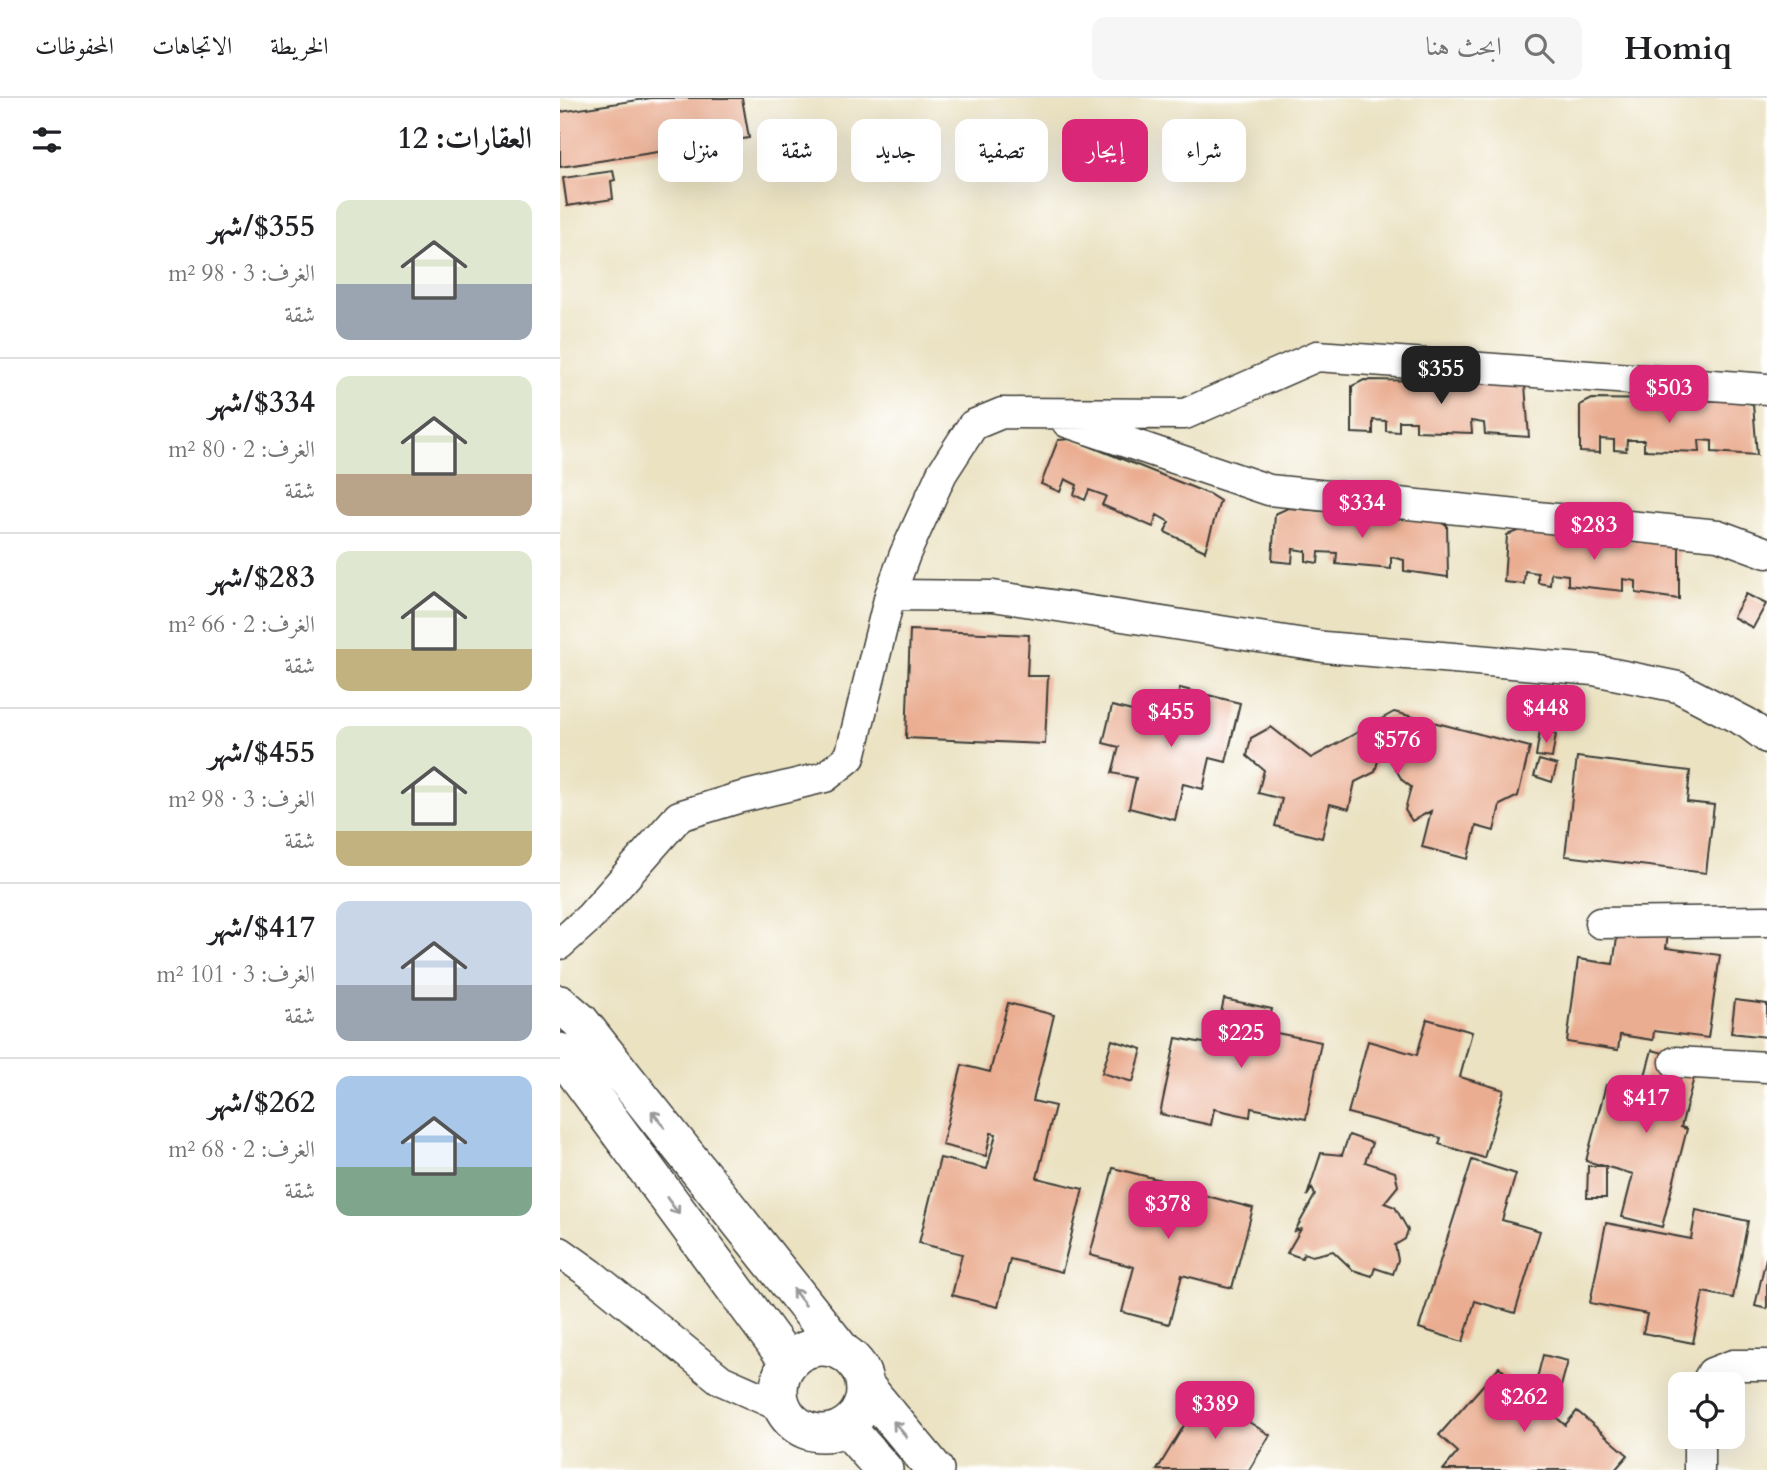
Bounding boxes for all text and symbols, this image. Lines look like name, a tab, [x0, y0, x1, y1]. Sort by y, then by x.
search box	[1092, 17, 1582, 80]
text: Homiq	[1624, 26, 1732, 71]
text: ابحث هنا	[1426, 29, 1502, 64]
icon: search	[1520, 29, 1558, 67]
text: المحفوظات	[35, 30, 114, 63]
text: الاتجاهات	[152, 30, 232, 63]
text: الخريطة	[270, 30, 329, 63]
text: العقارات: 12	[397, 118, 532, 159]
chip: منزل	[658, 119, 743, 182]
chip: شقة	[757, 119, 837, 182]
chip: جديد	[851, 119, 941, 182]
chip: تصفية	[955, 119, 1048, 182]
chip: إيجار	[1062, 119, 1148, 182]
chip: شراء	[1162, 119, 1246, 182]
icon: filters	[28, 121, 66, 159]
text: $355/شهر	[209, 206, 315, 247]
icon: home	[392, 228, 476, 312]
text: الغرف: 3 · 98 m²	[168, 258, 315, 289]
text: شقة	[285, 299, 315, 330]
pin: $355	[1400, 346, 1482, 406]
text: $355	[1417, 353, 1465, 384]
pin: $503	[1628, 366, 1710, 425]
text: $503	[1645, 372, 1693, 403]
text: $334/شهر	[209, 382, 315, 423]
icon: home	[392, 404, 476, 488]
text: الغرف: 2 · 80 m²	[168, 434, 315, 465]
text: شقة	[285, 475, 315, 506]
pin: $334	[1321, 480, 1403, 540]
text: $334	[1338, 487, 1386, 518]
pin: $283	[1553, 503, 1635, 562]
text: $283	[1570, 509, 1618, 540]
text: $283/شهر	[209, 557, 315, 598]
icon: home	[392, 579, 476, 663]
text: الغرف: 2 · 66 m²	[168, 609, 315, 640]
text: شقة	[285, 650, 315, 681]
pin: $448	[1505, 686, 1587, 745]
pin: $455	[1130, 690, 1212, 749]
text: $448	[1522, 692, 1570, 723]
text: $455	[1147, 696, 1195, 727]
pin: $576	[1356, 718, 1438, 777]
text: $576	[1373, 724, 1421, 755]
text: $455/شهر	[209, 732, 315, 773]
icon: home	[392, 754, 476, 838]
text: الغرف: 3 · 98 m²	[168, 784, 315, 815]
text: شقة	[285, 825, 315, 856]
text: $417/شهر	[209, 907, 315, 948]
icon: home	[392, 929, 476, 1013]
text: الغرف: 3 · 101 m²	[156, 959, 315, 990]
text: شقة	[285, 1000, 315, 1031]
pin: $225	[1200, 1010, 1282, 1070]
text: $225	[1217, 1017, 1265, 1048]
pin: $417	[1605, 1076, 1687, 1135]
text: $262/شهر	[209, 1082, 315, 1123]
text: $417	[1622, 1082, 1670, 1113]
icon: home	[392, 1104, 476, 1188]
one-way arrow	[650, 1110, 665, 1129]
text: الغرف: 2 · 68 m²	[168, 1134, 315, 1165]
text: شقة	[285, 1175, 315, 1206]
pin: $378	[1127, 1182, 1209, 1241]
text: $378	[1144, 1188, 1192, 1219]
one-way arrow	[666, 1196, 681, 1215]
one-way arrow	[792, 1289, 807, 1307]
map controls	[1668, 1372, 1745, 1449]
button: locate	[1668, 1372, 1745, 1449]
pin: $262	[1483, 1374, 1565, 1434]
text: $262	[1500, 1381, 1548, 1412]
pin: $389	[1174, 1382, 1256, 1441]
text: $389	[1191, 1388, 1239, 1419]
one-way arrow	[893, 1420, 908, 1438]

